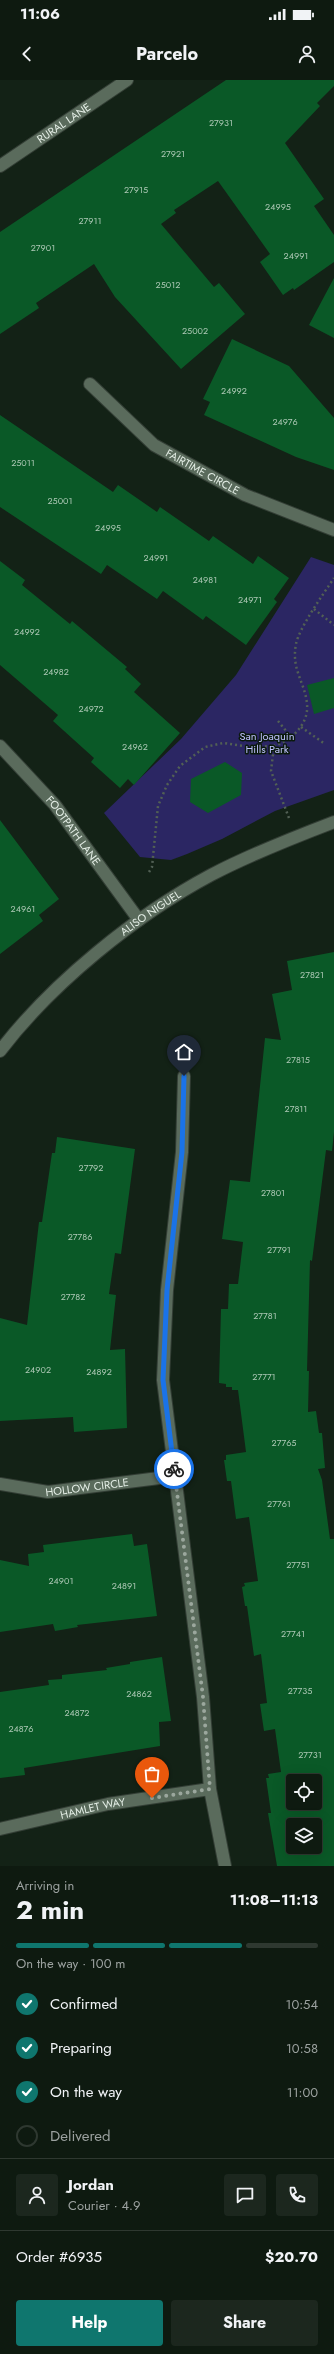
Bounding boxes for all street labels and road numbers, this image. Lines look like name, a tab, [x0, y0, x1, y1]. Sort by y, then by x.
street label: RURAL LANE	[34, 99, 94, 147]
street label: FAIRTIME CIRCLE	[163, 445, 242, 499]
street label: FOOTPATH LANE	[42, 792, 104, 869]
street label: ALISO NIGUEL	[117, 886, 184, 939]
street label: HOLLOW CIRCLE	[44, 1474, 130, 1500]
street label: HAMLET WAY	[59, 1793, 127, 1823]

